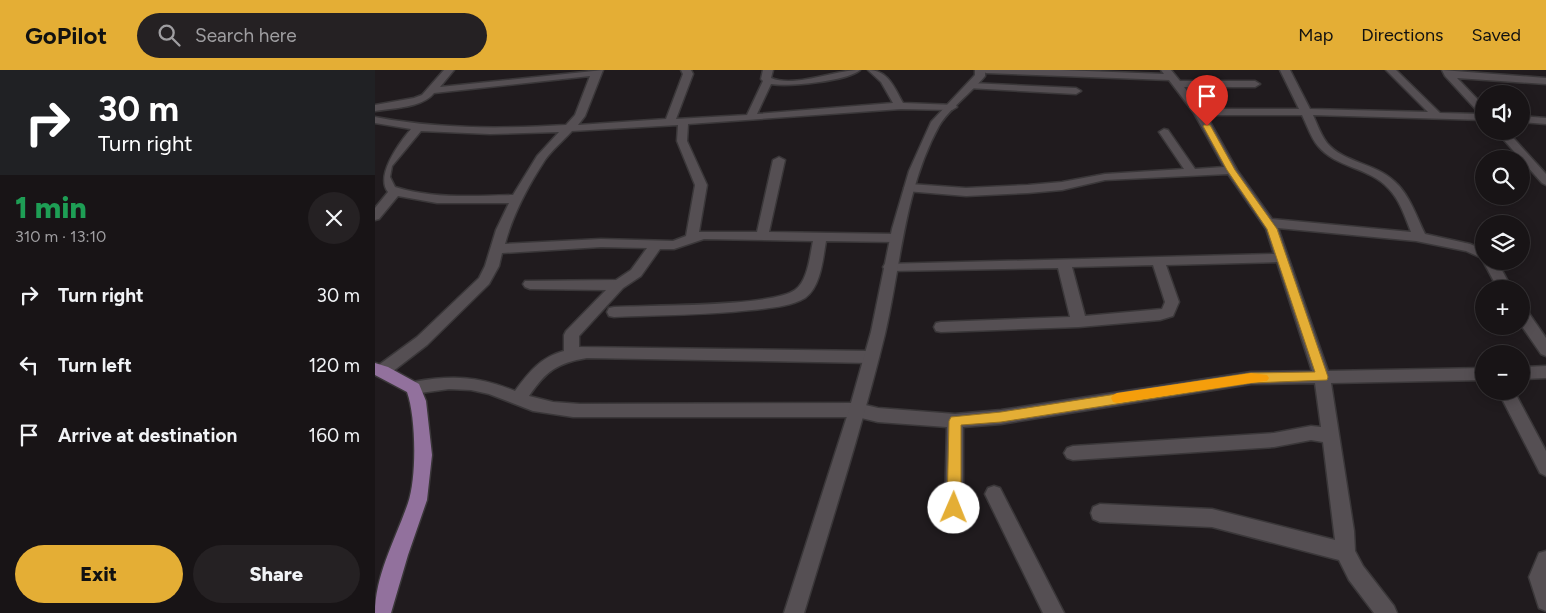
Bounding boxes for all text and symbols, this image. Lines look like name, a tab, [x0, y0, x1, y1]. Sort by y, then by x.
search box	[137, 13, 487, 58]
text: GoPilot	[25, 21, 107, 50]
icon: search	[155, 21, 183, 49]
text: Search here	[195, 24, 297, 47]
text: Map	[1298, 24, 1333, 46]
text: Directions	[1361, 24, 1443, 46]
text: Saved	[1471, 24, 1521, 46]
pin	[1186, 75, 1228, 126]
icon: arrive	[1193, 82, 1221, 110]
map controls	[1475, 85, 1530, 400]
button: sound	[1475, 85, 1530, 140]
text: 30 m	[98, 88, 179, 130]
icon: right	[15, 90, 80, 155]
text: Turn right	[98, 130, 193, 157]
button: search	[1475, 150, 1530, 205]
text: 1 min	[15, 189, 87, 226]
button: close	[308, 192, 360, 244]
button: layers	[1475, 215, 1530, 270]
text: 310 m · 13:10	[15, 227, 106, 246]
button: +	[1475, 280, 1530, 335]
icon: right	[15, 281, 43, 309]
text: Turn right	[58, 284, 144, 307]
text: 30 m	[317, 284, 360, 307]
button: −	[1475, 345, 1530, 400]
icon: left	[15, 351, 43, 379]
text: Turn left	[58, 354, 132, 377]
text: 120 m	[308, 354, 360, 377]
icon: arrive	[15, 421, 43, 449]
text: Arrive at destination	[58, 424, 237, 447]
text: 160 m	[308, 424, 360, 447]
position arrow	[927, 481, 979, 533]
button: Exit	[15, 545, 183, 603]
button: Share	[193, 545, 360, 603]

